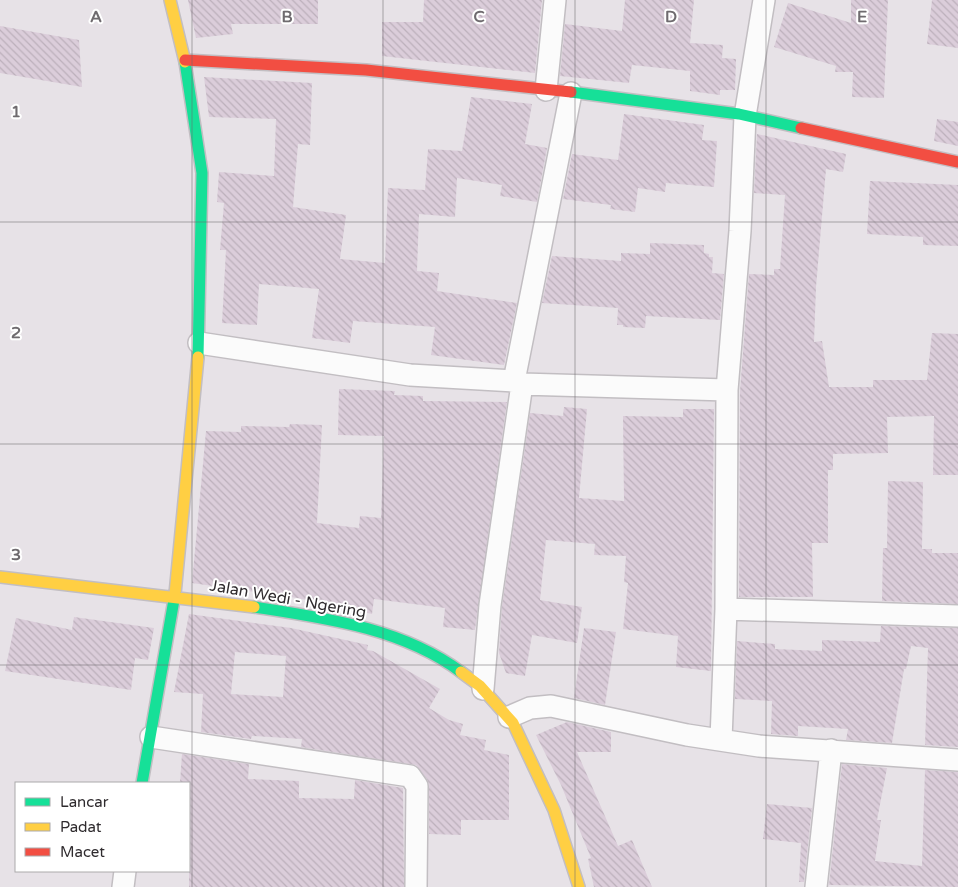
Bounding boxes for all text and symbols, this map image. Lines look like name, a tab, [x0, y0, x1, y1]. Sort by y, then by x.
text: A	[90, 7, 102, 27]
text: B	[281, 7, 293, 27]
text: C	[473, 7, 485, 27]
text: D	[665, 7, 677, 27]
text: E	[857, 7, 867, 27]
text: 1	[11, 102, 21, 122]
text: 2	[11, 323, 21, 343]
text: 3	[11, 545, 21, 565]
street label: Jalan Wedi - Ngering	[208, 575, 368, 623]
legend	[15, 782, 190, 872]
text: Lancar	[60, 793, 109, 811]
text: Padat	[60, 818, 102, 836]
text: Macet	[60, 843, 105, 861]

